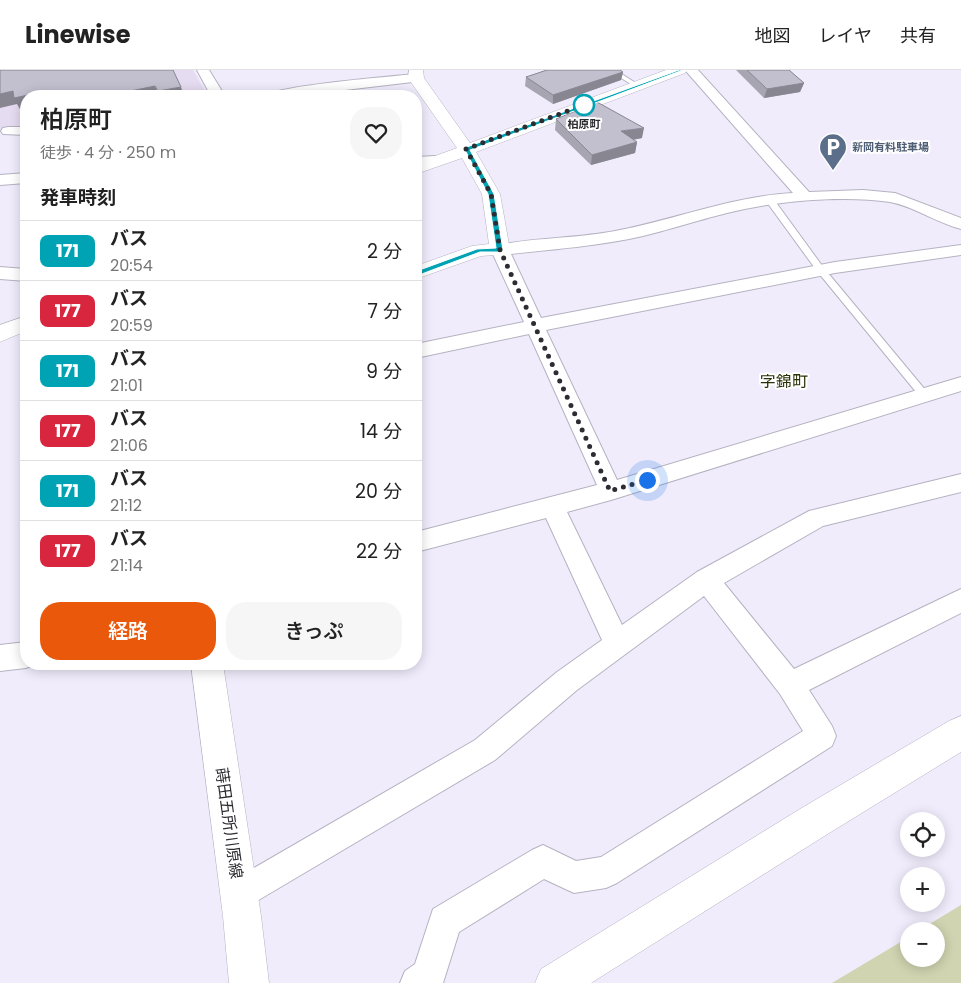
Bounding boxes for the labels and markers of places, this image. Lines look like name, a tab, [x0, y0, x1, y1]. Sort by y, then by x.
marker: 柏原町	[573, 94, 595, 116]
place label: 柏原町	[568, 116, 601, 132]
parking icon: 新岡有料駐車場	[818, 132, 848, 171]
place label: 新岡有料駐車場	[852, 139, 929, 155]

